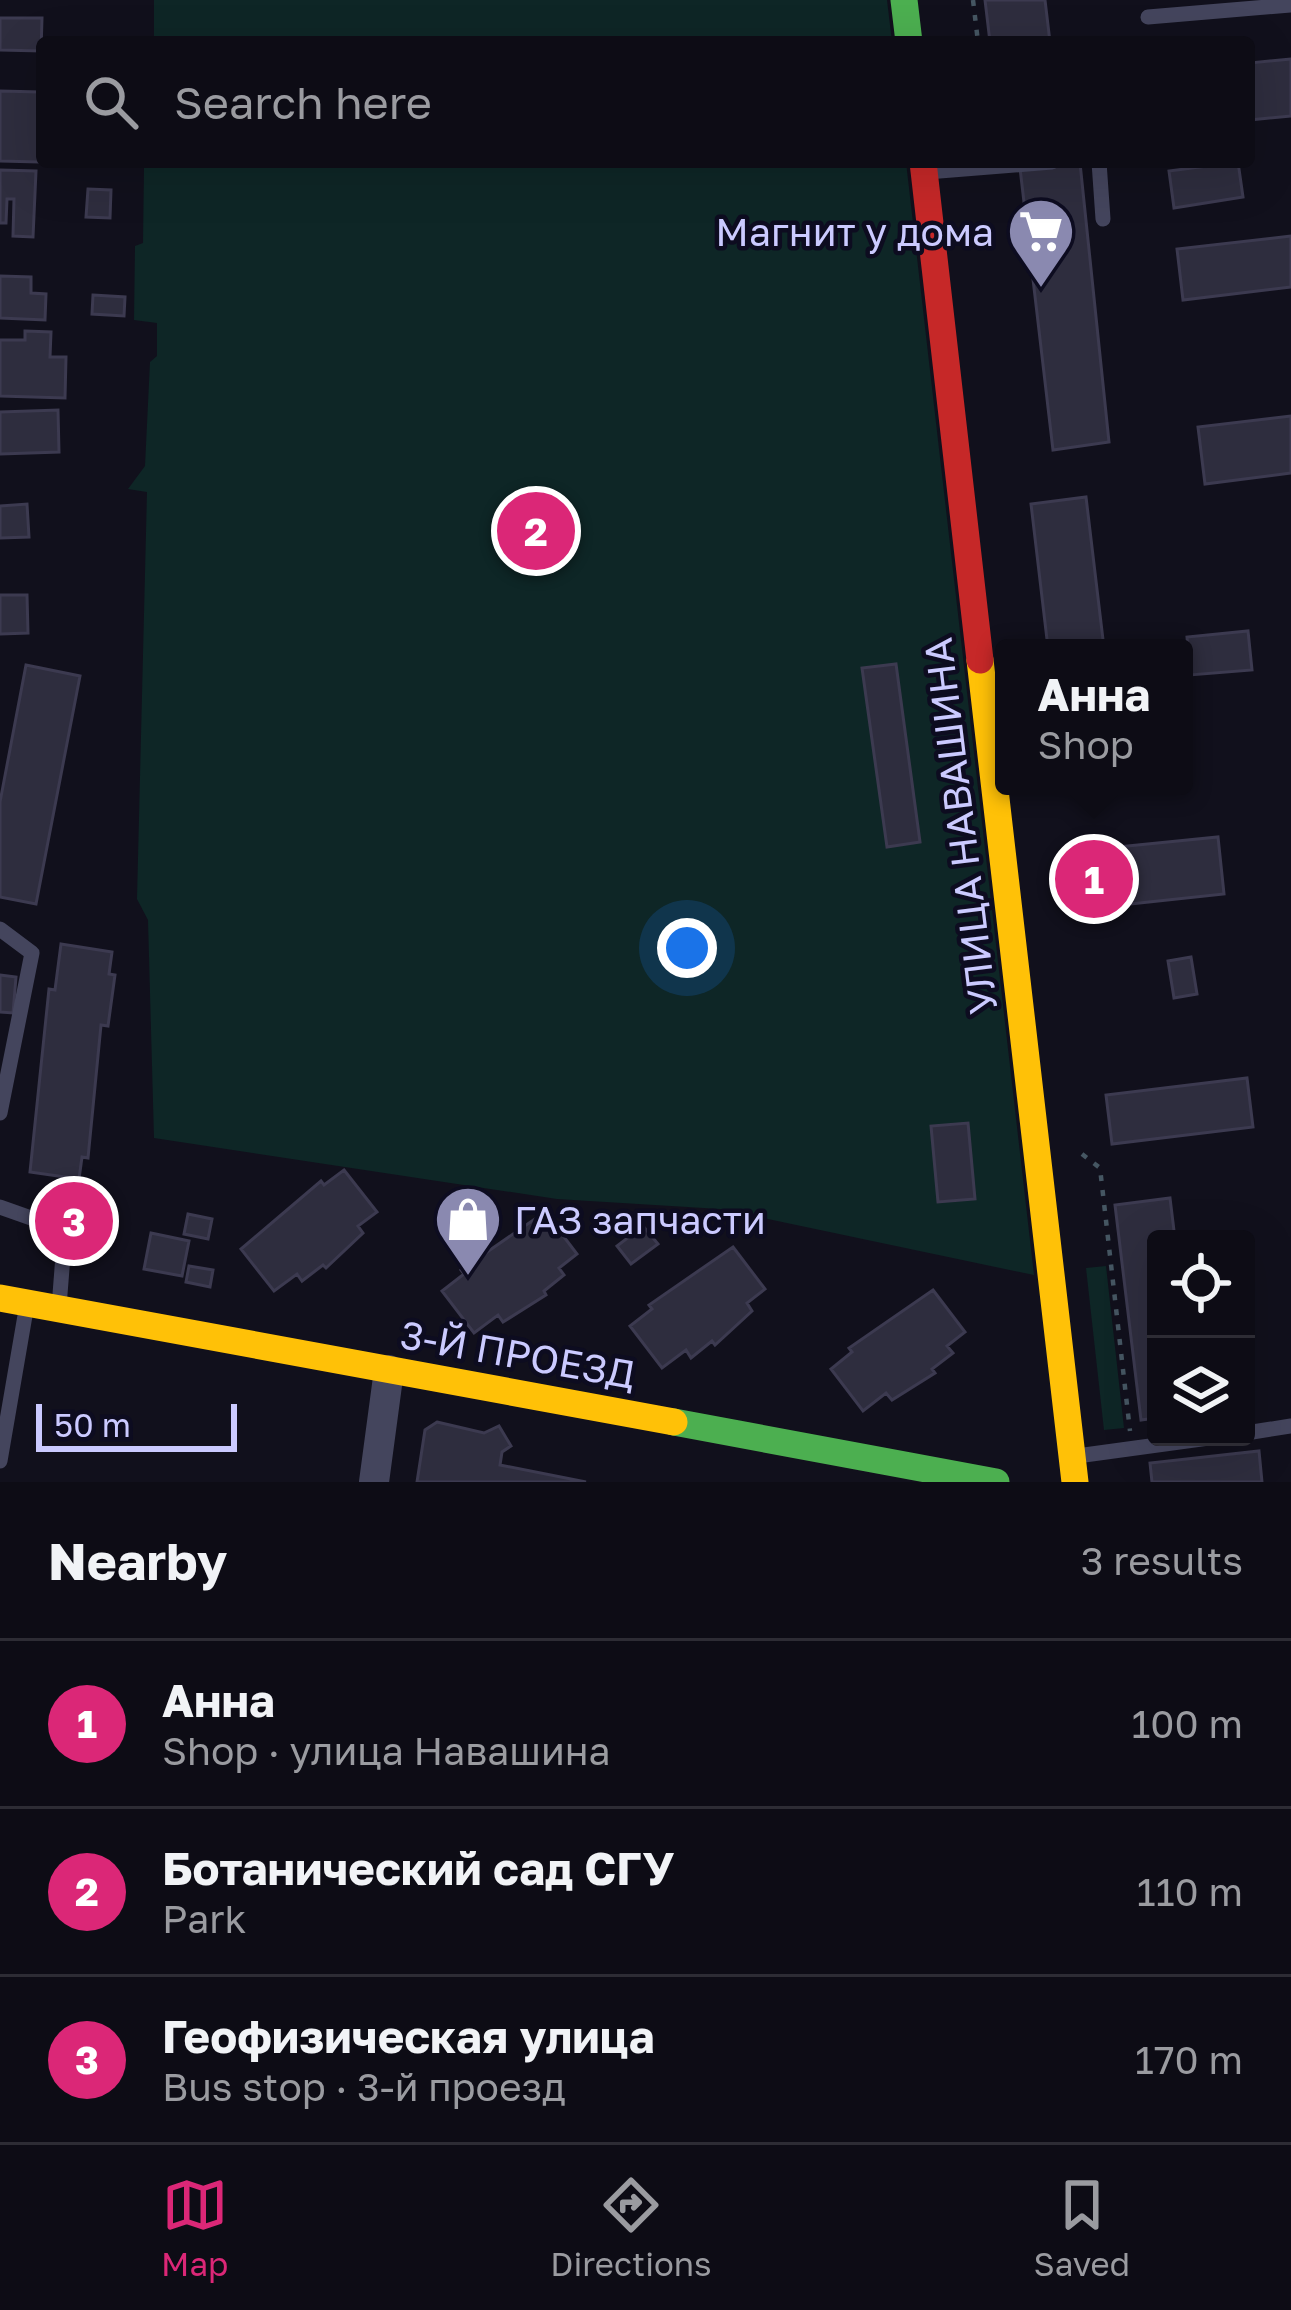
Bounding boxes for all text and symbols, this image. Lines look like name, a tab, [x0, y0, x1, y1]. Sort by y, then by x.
search box	[36, 36, 1255, 168]
icon: search	[78, 69, 144, 135]
text: Search here	[174, 75, 432, 129]
supermarket icon: Магнит у дома	[1006, 196, 1076, 290]
place label: Магнит у дома	[715, 208, 994, 255]
pin: 2	[497, 486, 575, 576]
street label: УЛИЦА НАВАШИНА	[914, 635, 1006, 1017]
popup	[995, 639, 1193, 795]
text: Анна	[1038, 667, 1150, 721]
text: Shop	[1038, 721, 1134, 768]
pin: 1	[1055, 834, 1133, 924]
your location	[657, 918, 717, 978]
pin: 3	[35, 1176, 113, 1266]
shop icon: ГАЗ запчасти	[433, 1184, 503, 1278]
place label: ГАЗ запчасти	[514, 1196, 766, 1243]
map controls	[1147, 1230, 1255, 1446]
button: locate	[1147, 1230, 1255, 1338]
street label: 3-Й ПРОЕЗД	[397, 1310, 639, 1398]
button: layers	[1147, 1338, 1255, 1446]
scale bar	[36, 1398, 237, 1451]
text: 50 m	[54, 1405, 131, 1444]
text: Nearby	[48, 1530, 227, 1591]
text: 3 results	[1081, 1537, 1243, 1584]
text: Анна	[162, 1673, 275, 1727]
text: 1	[77, 1700, 97, 1747]
text: 100 m	[1131, 1700, 1243, 1747]
text: Shop · улица Навашина	[162, 1727, 611, 1774]
text: Ботанический сад СГУ	[162, 1841, 674, 1895]
text: 2	[75, 1868, 99, 1915]
text: 110 m	[1137, 1868, 1243, 1915]
text: Park	[162, 1895, 246, 1942]
text: Геофизическая улица	[162, 2009, 655, 2063]
text: 3	[75, 2036, 99, 2083]
text: 170 m	[1135, 2036, 1243, 2083]
text: Bus stop · 3-й проезд	[162, 2063, 566, 2110]
tab: Map	[161, 2172, 228, 2283]
tab: Directions	[550, 2172, 712, 2283]
tab: Saved	[1034, 2172, 1130, 2283]

